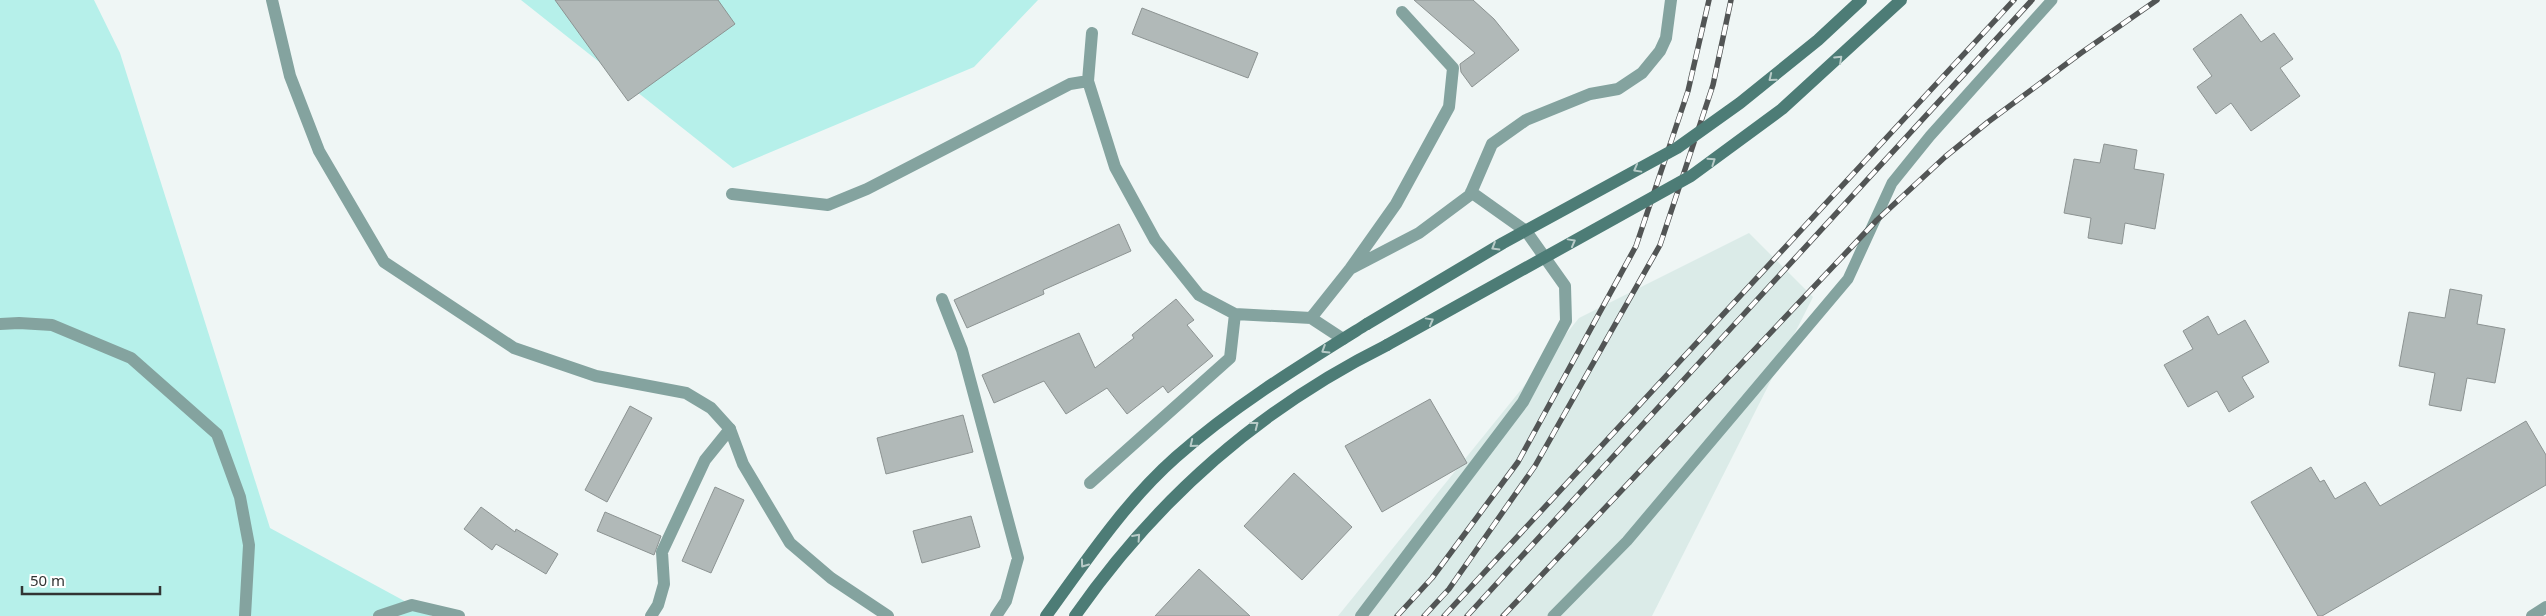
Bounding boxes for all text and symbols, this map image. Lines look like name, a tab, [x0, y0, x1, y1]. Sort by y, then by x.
one-way arrow	[1833, 56, 1842, 65]
one-way arrow	[1768, 73, 1777, 82]
one-way arrow	[1707, 158, 1716, 167]
one-way arrow	[1634, 163, 1643, 173]
one-way arrow	[1566, 239, 1575, 249]
one-way arrow	[1491, 241, 1500, 251]
one-way arrow	[1424, 317, 1433, 327]
one-way arrow	[1322, 344, 1331, 353]
one-way arrow	[1249, 423, 1258, 431]
one-way arrow	[1190, 438, 1199, 446]
one-way arrow	[1132, 533, 1141, 542]
one-way arrow	[1081, 558, 1090, 568]
scale bar	[22, 564, 160, 596]
text: 50 m	[30, 570, 65, 590]

